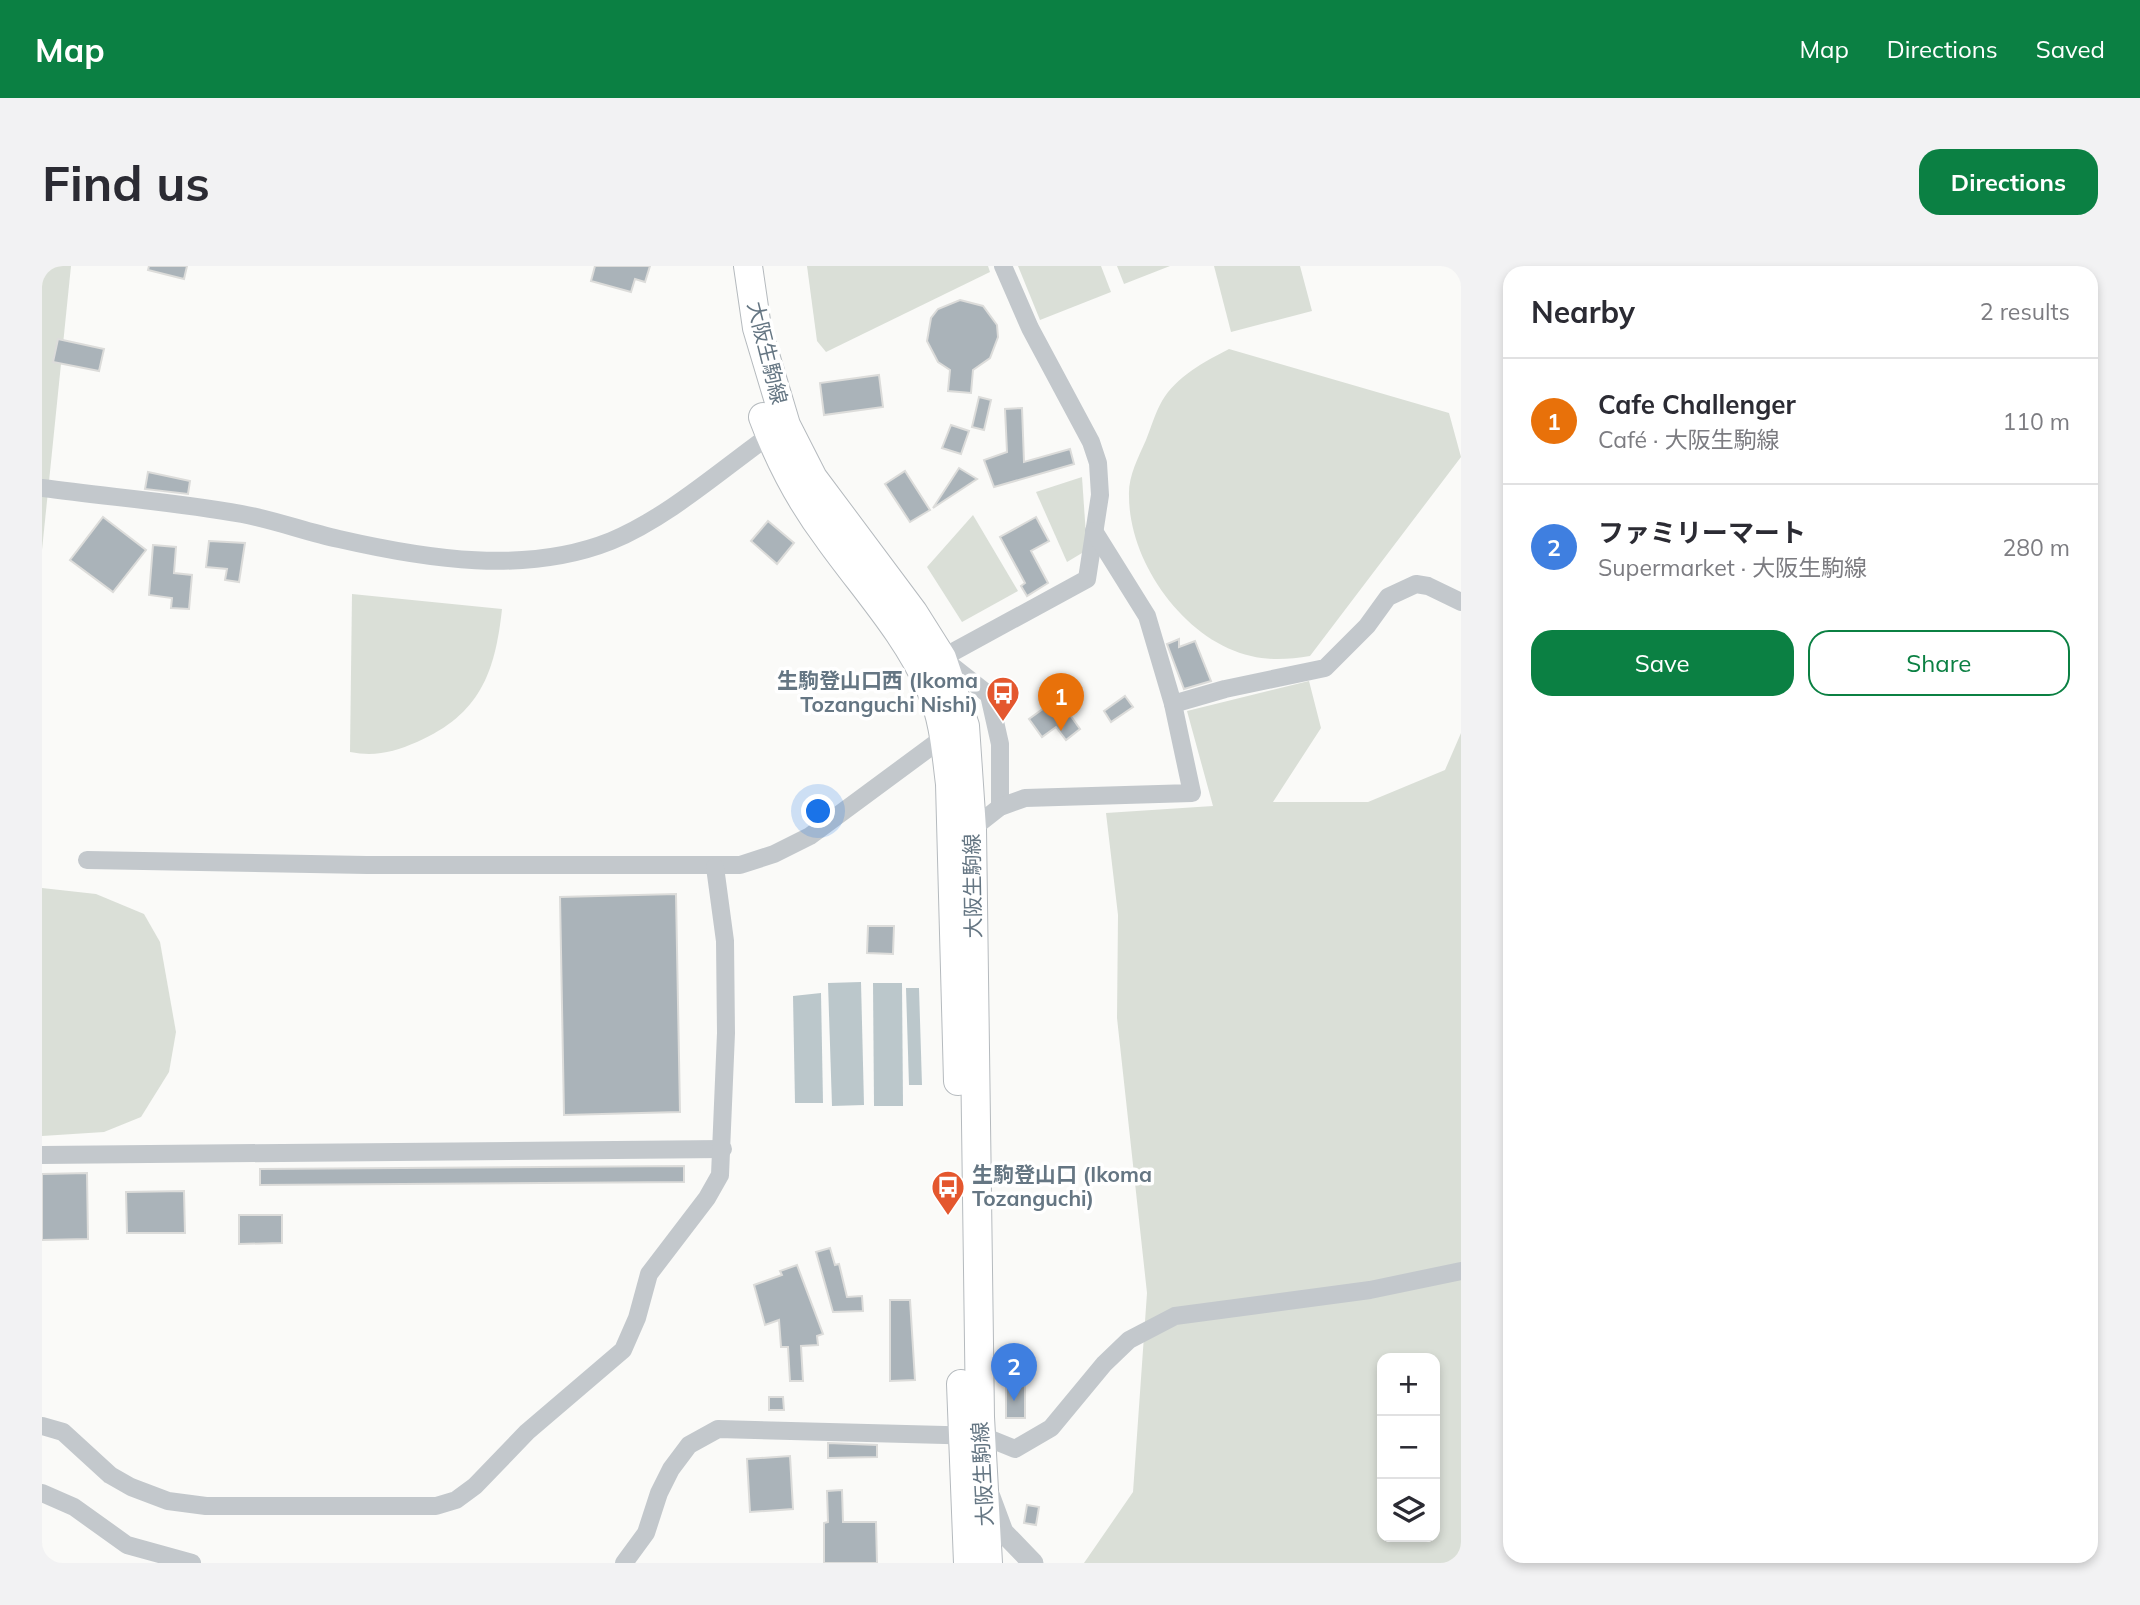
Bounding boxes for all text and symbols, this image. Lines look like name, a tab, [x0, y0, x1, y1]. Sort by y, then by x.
text: Map	[35, 29, 105, 70]
text: Map	[1799, 34, 1849, 64]
text: Directions	[1887, 34, 1998, 64]
text: Saved	[2036, 34, 2105, 64]
button: Directions	[1919, 149, 2098, 215]
text: Find us	[42, 152, 210, 213]
text: Nearby	[1531, 293, 1635, 331]
text: 2 results	[1980, 297, 2070, 326]
street label: 大阪生駒線	[743, 299, 793, 407]
text: Cafe Challenger	[1598, 388, 1796, 421]
text: 1	[1547, 407, 1561, 436]
text: 110 m	[2002, 407, 2070, 436]
text: Café · 大阪生駒線	[1598, 425, 1779, 454]
text: ファミリーマート	[1598, 516, 1806, 549]
text: 2	[1547, 533, 1561, 562]
text: 280 m	[2002, 533, 2070, 562]
text: Supermarket · 大阪生駒線	[1598, 553, 1867, 582]
button: Save	[1531, 630, 1794, 696]
button: Share	[1808, 630, 2070, 696]
place label: 生駒登山口西 (Ikoma Tozanguchi Nishi)	[777, 667, 978, 717]
pin: 1	[1038, 673, 1084, 731]
bus stop icon: 生駒登山口西 (Ikoma Tozanguchi Nishi)	[984, 674, 1022, 723]
your location	[801, 794, 835, 828]
street label: 大阪生駒線	[958, 833, 986, 939]
place label: 生駒登山口 (Ikoma Tozanguchi)	[972, 1161, 1152, 1211]
bus stop icon: 生駒登山口 (Ikoma Tozanguchi)	[929, 1168, 967, 1217]
pin: 2	[991, 1343, 1037, 1401]
map controls	[1377, 1353, 1440, 1542]
button: +	[1377, 1353, 1440, 1416]
button: −	[1377, 1416, 1440, 1479]
street label: 大阪生駒線	[966, 1421, 998, 1527]
button: layers	[1377, 1479, 1440, 1542]

